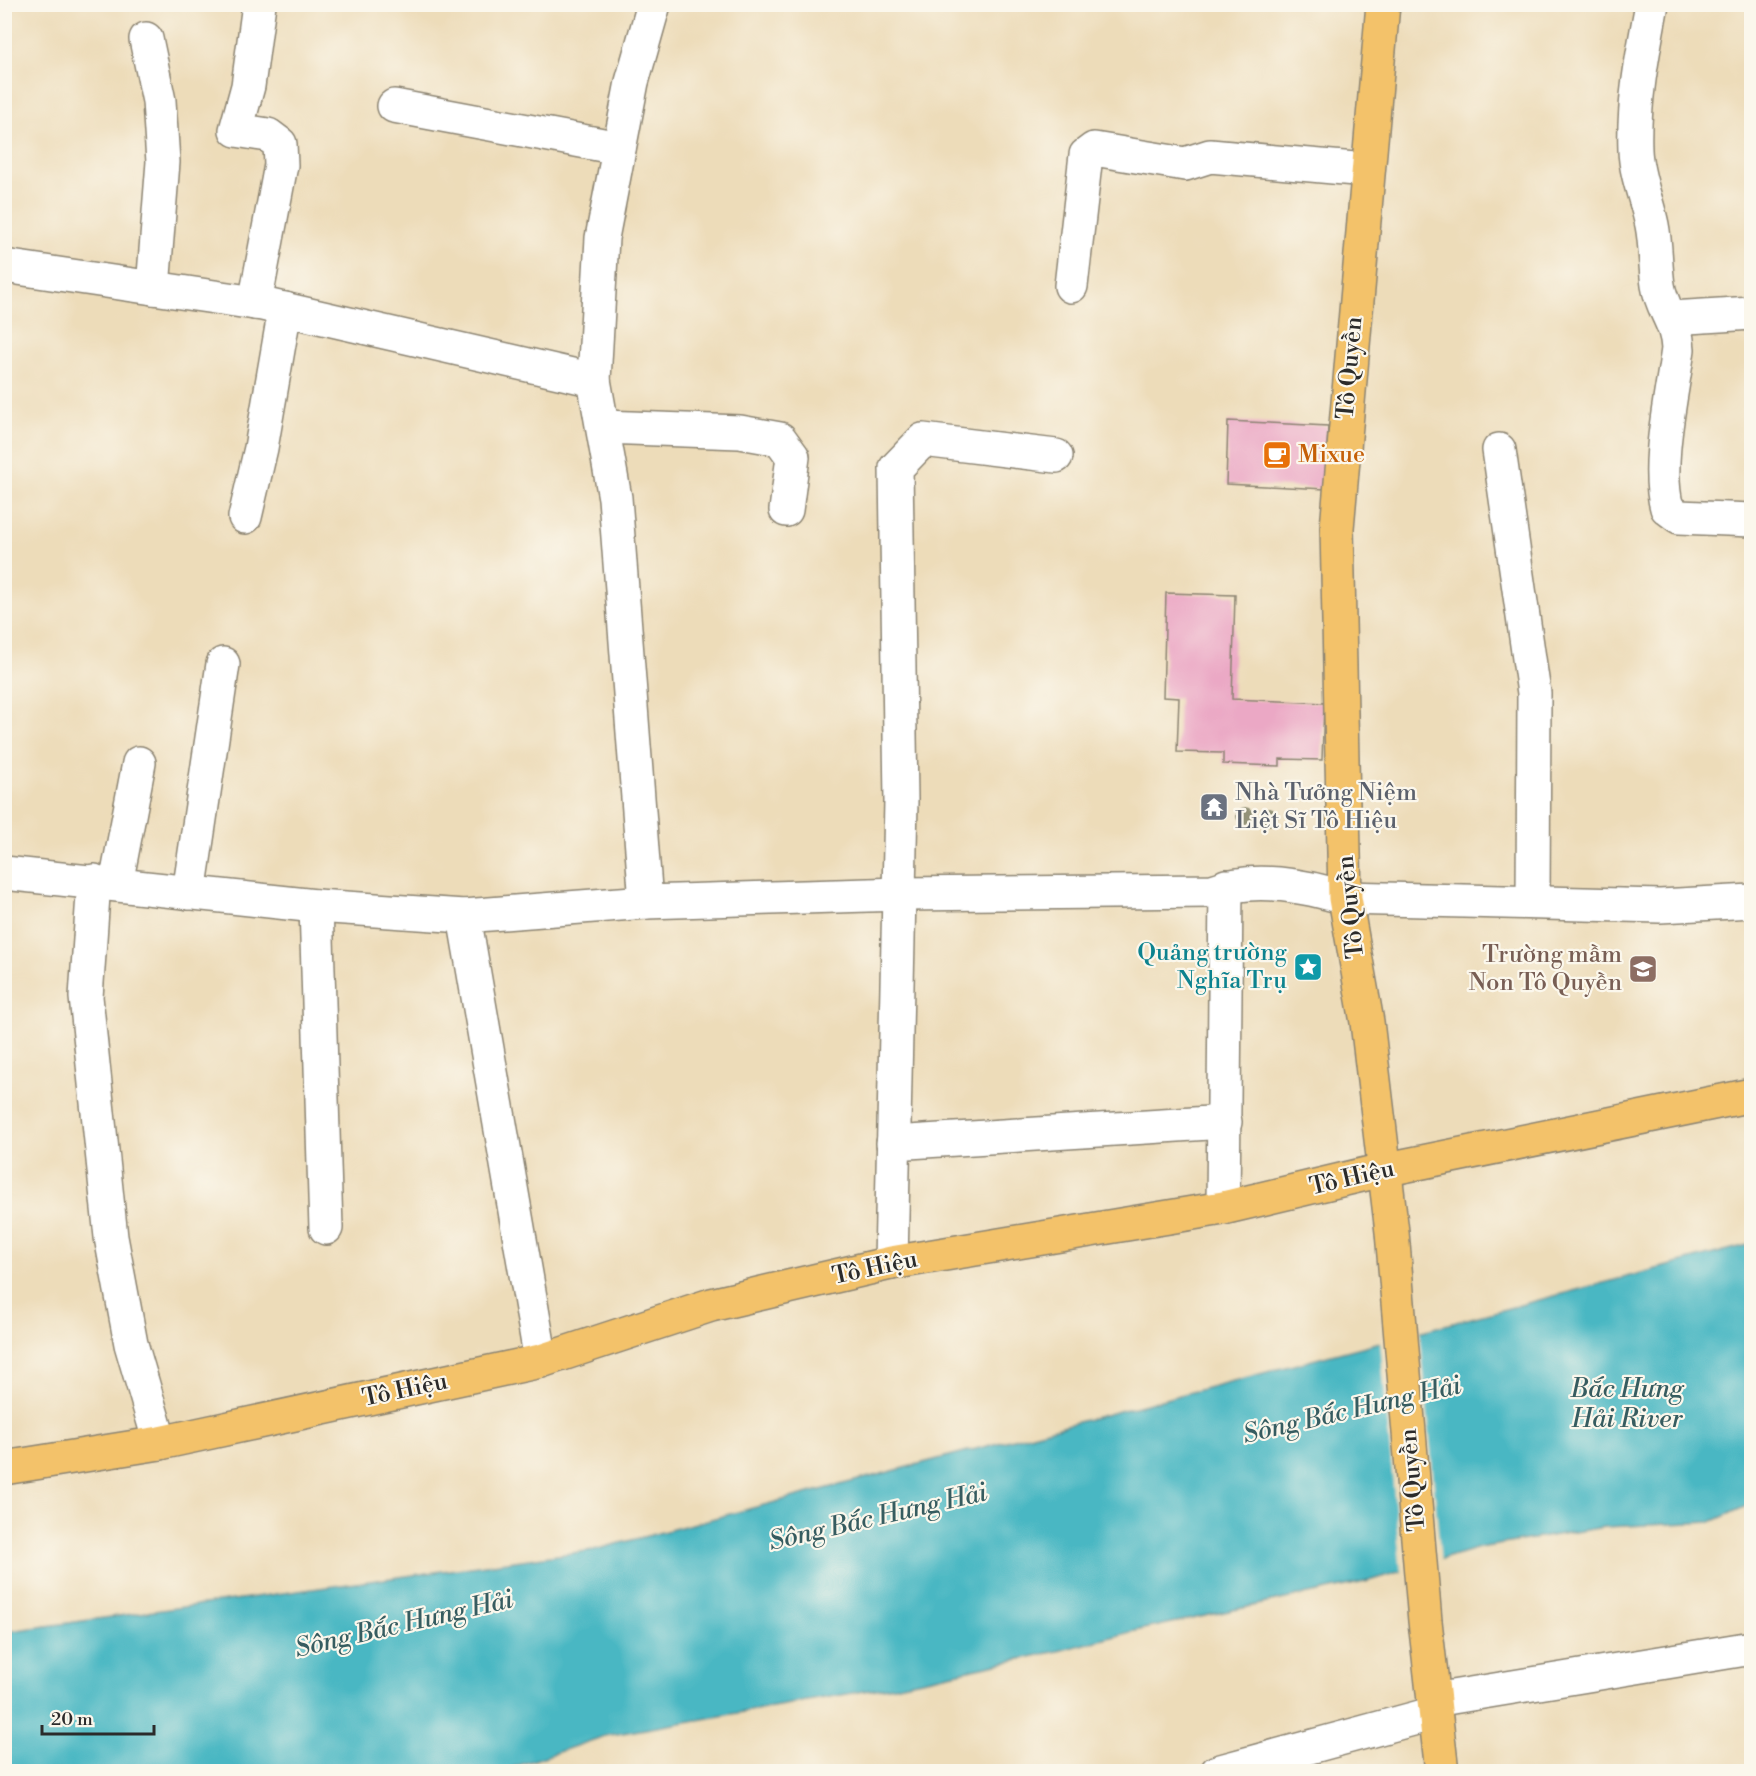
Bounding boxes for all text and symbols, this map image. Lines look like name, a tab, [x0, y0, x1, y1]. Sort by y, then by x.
street label: Tô Quyền	[1331, 315, 1369, 421]
cafe icon: Mixue	[1261, 439, 1293, 471]
place label: Mixue	[1298, 440, 1365, 470]
place label: Nhà Tưởng Niệm Liệt Sĩ Tô Hiệu	[1235, 778, 1417, 836]
temple icon: Nhà Tưởng Niệm Liệt Sĩ Tô Hiệu	[1198, 791, 1230, 823]
street label: Tô Quyền	[1331, 854, 1371, 960]
place label: Quảng trường Nghĩa Trụ	[1137, 938, 1288, 996]
place label: Trường mầm Non Tô Quyền	[1468, 940, 1622, 998]
place icon: Quảng trường Nghĩa Trụ	[1292, 951, 1324, 983]
school or university icon: Trường mầm Non Tô Quyền	[1627, 953, 1659, 985]
street label: Tô Hiệu	[1307, 1154, 1398, 1202]
street label: Tô Hiệu	[830, 1244, 921, 1292]
street label: Tô Hiệu	[360, 1366, 451, 1414]
water label: Sông Bắc Hưng Hải	[1240, 1369, 1465, 1451]
water label: Bắc Hưng Hải River	[1570, 1373, 1685, 1435]
street label: Tô Quyền	[1394, 1427, 1432, 1533]
water label: Sông Bắc Hưng Hải	[766, 1476, 991, 1558]
water label: Sông Bắc Hưng Hải	[292, 1583, 517, 1665]
scale bar	[42, 1698, 154, 1736]
text: 20 m	[51, 1708, 93, 1731]

